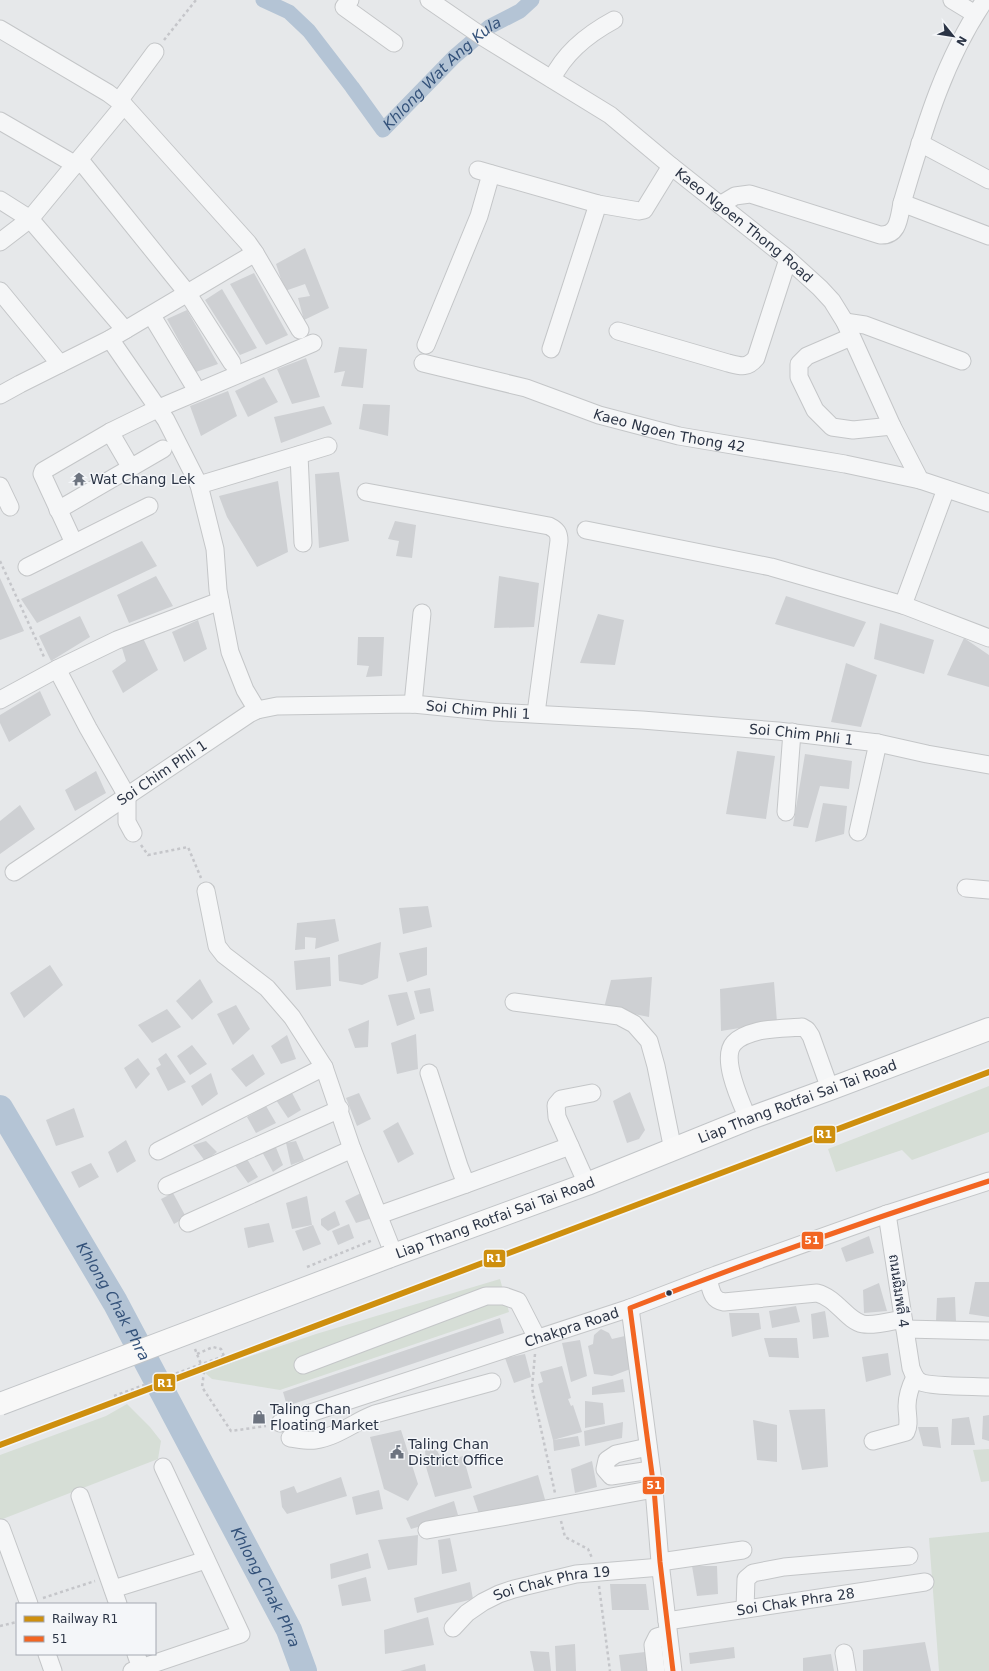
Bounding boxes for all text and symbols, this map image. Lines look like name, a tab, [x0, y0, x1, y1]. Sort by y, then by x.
water label: Khlong Wat Ang Kula	[379, 13, 504, 134]
north arrow	[933, 16, 973, 56]
text: N	[953, 34, 969, 48]
street label: Kaeo Ngoen Thong Road	[672, 165, 816, 286]
street label: Kaeo Ngoen Thong 42	[591, 406, 746, 455]
temple icon: Wat Chang Lek	[71, 471, 87, 487]
place label: Wat Chang Lek	[90, 471, 196, 487]
street label: Soi Chim Phli 1	[425, 697, 531, 722]
street label: Soi Chim Phli 1	[748, 721, 854, 748]
street label: Soi Chim Phli 1	[114, 737, 210, 809]
street label: Liap Thang Rotfai Sai Tai Road	[696, 1057, 899, 1146]
line badge: R1	[813, 1125, 836, 1144]
text: R1	[816, 1128, 832, 1141]
street label: Liap Thang Rotfai Sai Tai Road	[393, 1174, 597, 1262]
line badge: 51	[801, 1231, 824, 1250]
text: 51	[804, 1234, 820, 1247]
water label: Khlong Chak Phra	[73, 1239, 153, 1364]
line badge: R1	[483, 1249, 506, 1268]
text: R1	[486, 1252, 502, 1265]
street label: ถนนฉิมพลี 4	[886, 1253, 913, 1329]
unlabelled marker	[664, 1288, 674, 1298]
street label: Chakpra Road	[522, 1304, 621, 1350]
line badge: R1	[153, 1373, 176, 1392]
text: R1	[157, 1377, 173, 1390]
place label: Taling Chan Floating Market	[269, 1401, 379, 1433]
shop icon: Taling Chan Floating Market	[251, 1409, 267, 1425]
place label: Taling Chan District Office	[407, 1436, 504, 1468]
public building icon: Taling Chan District Office	[389, 1444, 405, 1460]
line badge: 51	[642, 1476, 665, 1495]
text: 51	[646, 1479, 662, 1492]
water label: Khlong Chak Phra	[227, 1524, 304, 1650]
street label: Soi Chak Phra 19	[490, 1563, 611, 1604]
street label: Soi Chak Phra 28	[735, 1585, 856, 1618]
legend	[16, 1603, 156, 1655]
text: Railway R1	[52, 1612, 118, 1626]
text: 51	[52, 1632, 67, 1646]

